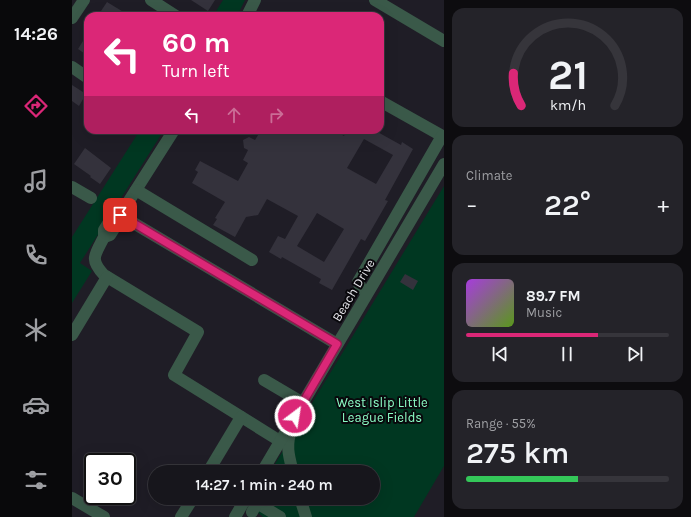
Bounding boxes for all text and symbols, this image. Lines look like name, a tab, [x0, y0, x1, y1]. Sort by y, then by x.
text: 14:26	[14, 23, 58, 45]
text: 60 m	[162, 26, 230, 59]
icon: left	[96, 28, 148, 80]
text: 21	[548, 50, 588, 98]
text: Turn left	[162, 60, 230, 82]
icon: directions	[22, 92, 50, 120]
text: km/h	[549, 96, 586, 113]
icon: left	[181, 104, 203, 126]
icon: ahead	[223, 104, 245, 126]
icon: right	[265, 104, 287, 126]
icon: music	[22, 167, 50, 195]
text: Climate	[466, 168, 512, 183]
text: 22°	[544, 187, 591, 223]
text: −	[466, 192, 478, 218]
text: +	[657, 192, 669, 218]
pin	[103, 198, 137, 232]
icon: arrive	[109, 204, 131, 226]
icon: phone	[22, 241, 50, 269]
street label: Beach Drive	[329, 256, 378, 324]
text: 89.7 FM	[526, 287, 581, 305]
text: Music	[526, 305, 562, 320]
icon: climate	[22, 316, 50, 344]
icon: previous	[489, 343, 511, 365]
icon: pause	[556, 343, 578, 365]
icon: next	[624, 343, 646, 365]
icon: car	[22, 391, 50, 419]
position arrow	[274, 395, 316, 437]
park label: West Islip Little League Fields	[336, 395, 428, 425]
text: Range · 55%	[466, 416, 536, 431]
text: 275 km	[466, 435, 569, 471]
speed limit sign: 30	[84, 453, 136, 505]
icon: filters	[22, 466, 50, 494]
text: 14:27 · 1 min · 240 m	[195, 476, 333, 494]

